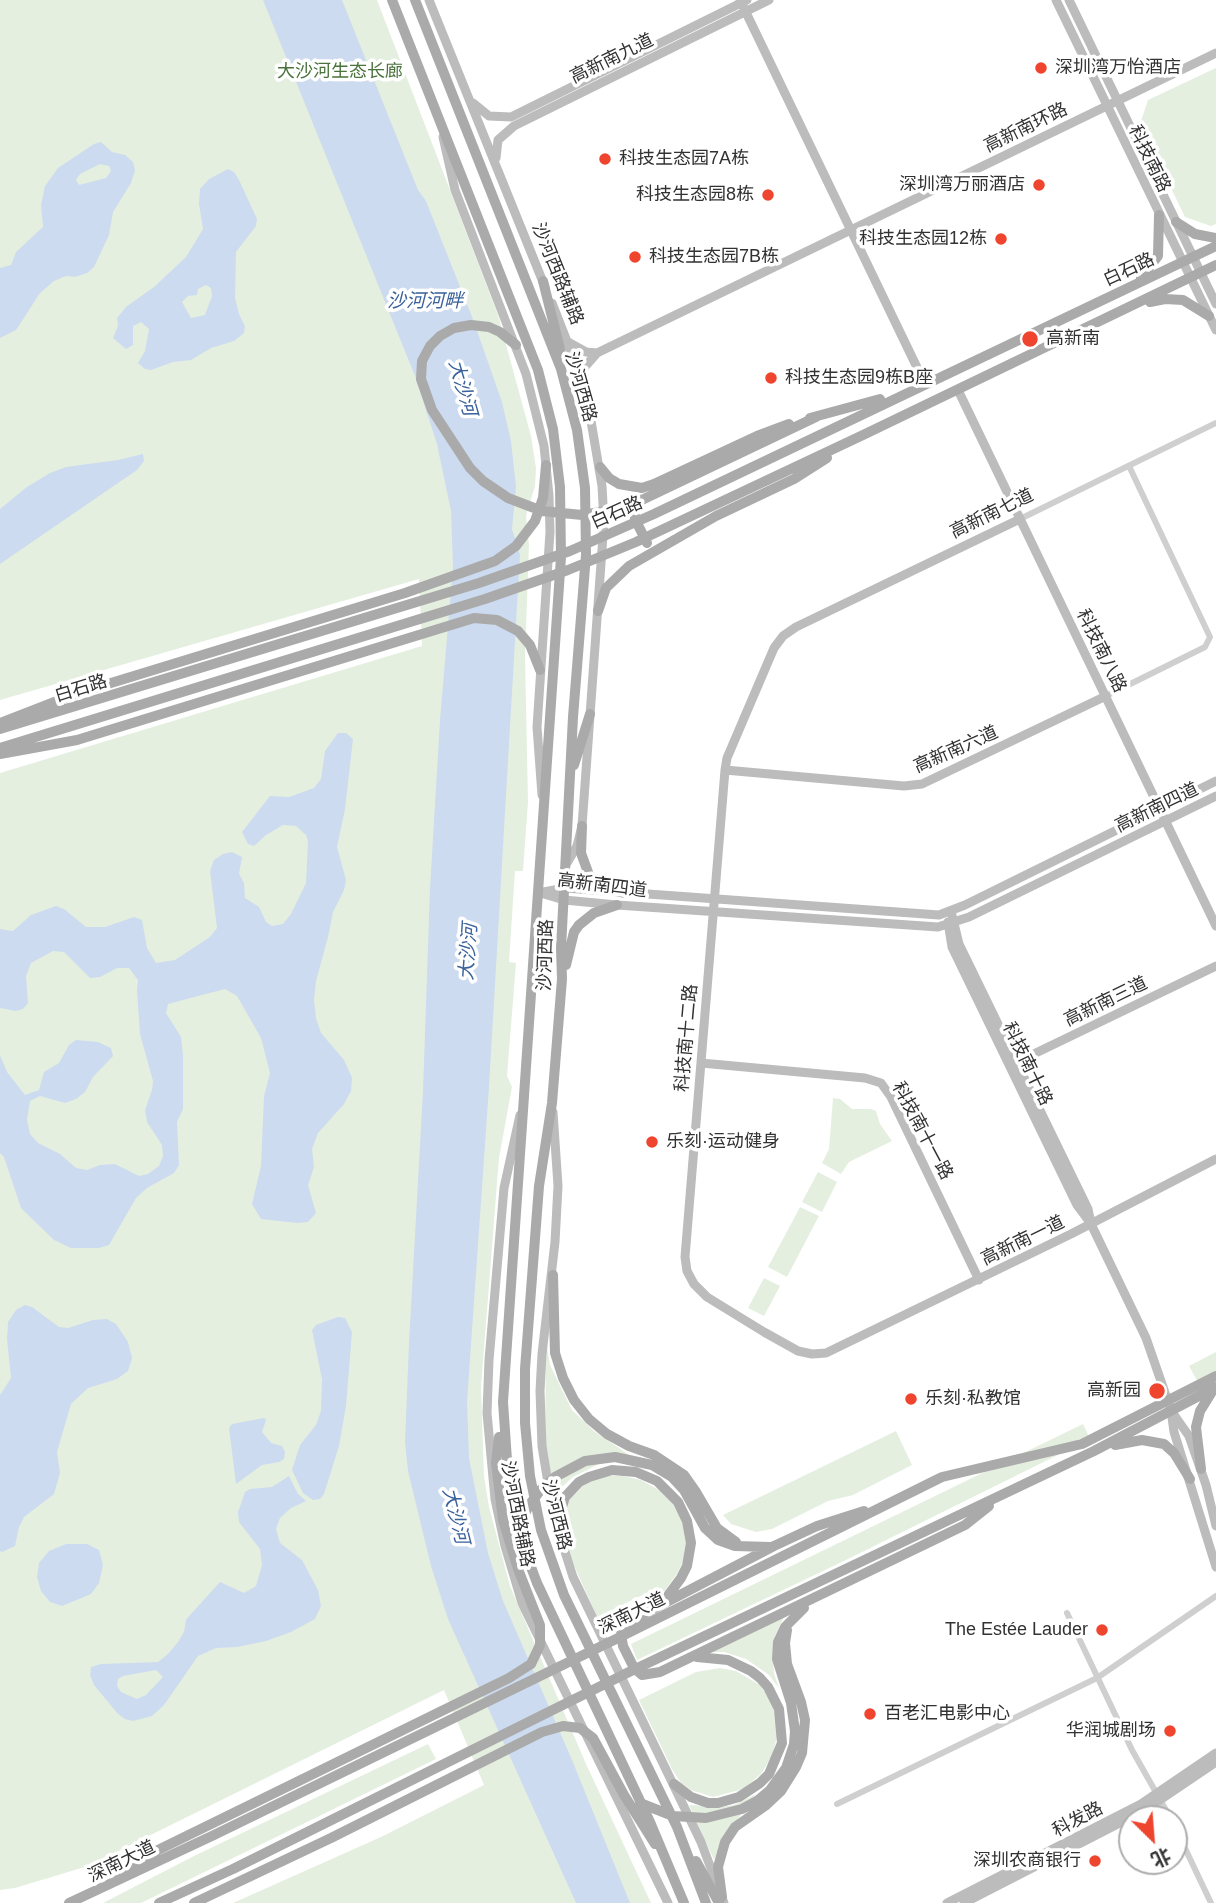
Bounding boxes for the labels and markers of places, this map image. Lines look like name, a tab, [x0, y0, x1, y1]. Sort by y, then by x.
place label: 深圳湾万怡酒店	[1055, 57, 1181, 79]
marker: 深圳湾万怡酒店	[1033, 60, 1049, 76]
place label: 科技生态园7A栋	[619, 148, 749, 170]
marker: 科技生态园7A栋	[597, 151, 613, 167]
place label: 深圳湾万丽酒店	[899, 174, 1025, 196]
marker: 深圳湾万丽酒店	[1031, 177, 1047, 193]
place label: 科技生态园8栋	[636, 184, 754, 206]
marker: 科技生态园8栋	[760, 187, 776, 203]
place label: 科技生态园12栋	[859, 228, 987, 250]
marker: 科技生态园12栋	[993, 231, 1009, 247]
place label: 科技生态园7B栋	[649, 246, 779, 268]
marker: 科技生态园7B栋	[627, 249, 643, 265]
place label: 高新南	[1046, 328, 1100, 350]
marker: 高新南	[1020, 329, 1040, 349]
place label: 科技生态园9栋B座	[785, 367, 933, 389]
marker: 科技生态园9栋B座	[763, 370, 779, 386]
place label: 乐刻·运动健身	[666, 1131, 780, 1153]
marker: 乐刻·运动健身	[644, 1134, 660, 1150]
place label: 高新园	[1087, 1380, 1141, 1402]
marker: 高新园	[1147, 1381, 1167, 1401]
place label: 乐刻·私教馆	[925, 1388, 1021, 1410]
marker: 乐刻·私教馆	[903, 1391, 919, 1407]
place label: The Estée Lauder	[945, 1619, 1088, 1641]
marker: The Estée Lauder	[1094, 1622, 1110, 1638]
place label: 百老汇电影中心	[884, 1703, 1010, 1725]
marker: 百老汇电影中心	[862, 1706, 878, 1722]
place label: 华润城剧场	[1066, 1720, 1156, 1742]
marker: 华润城剧场	[1162, 1723, 1178, 1739]
place label: 深圳农商银行	[973, 1850, 1081, 1872]
marker: 深圳农商银行	[1087, 1853, 1103, 1869]

